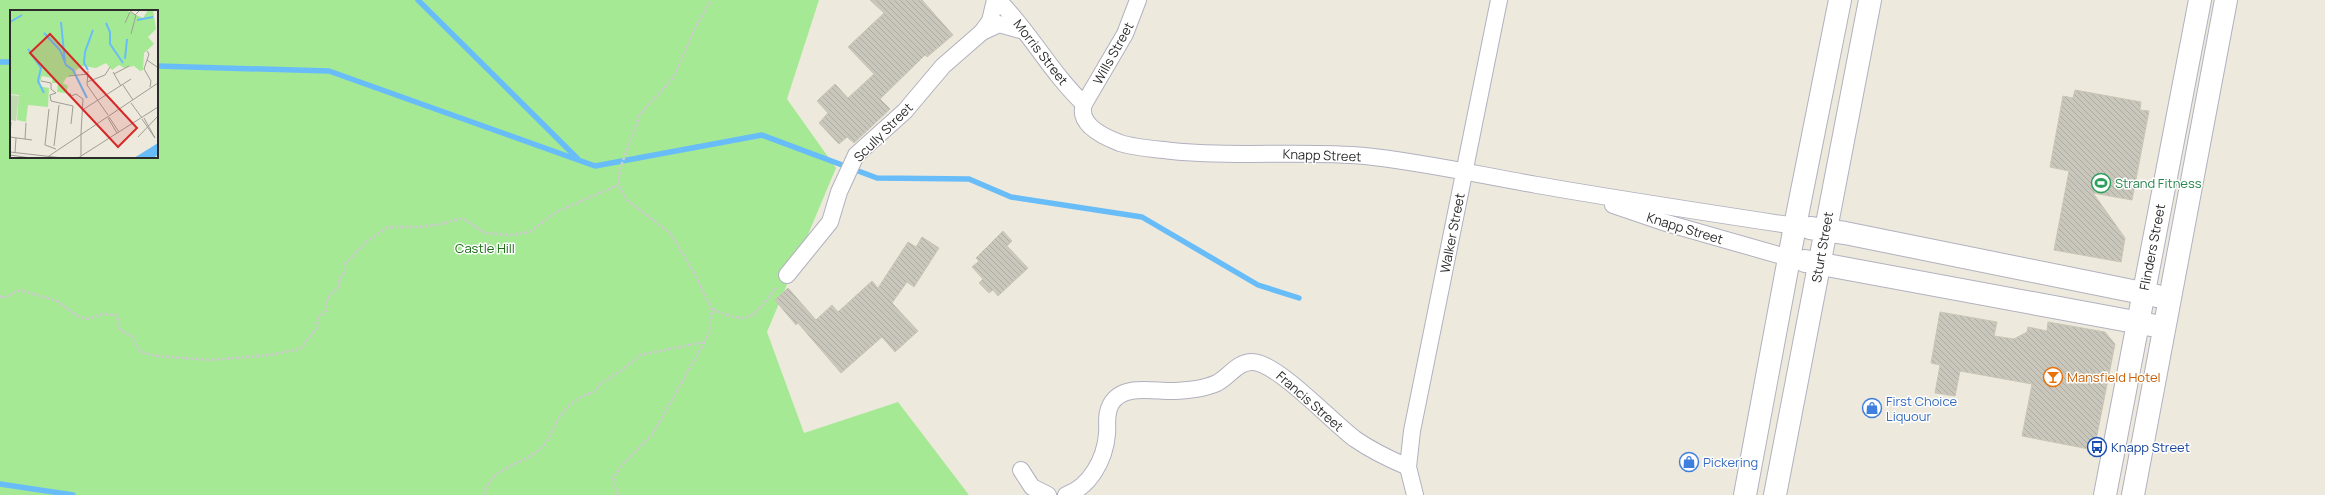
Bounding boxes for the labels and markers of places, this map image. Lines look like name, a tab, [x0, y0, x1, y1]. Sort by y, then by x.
sports icon: Strand Fitness	[2090, 172, 2112, 194]
place label: Strand Fitness	[2115, 174, 2202, 192]
bar icon: Mansfield Hotel	[2042, 366, 2064, 388]
place label: Mansfield Hotel	[2067, 368, 2161, 386]
place label: First Choice Liquour	[1886, 392, 1957, 425]
shop icon: First Choice Liquour	[1861, 397, 1883, 419]
bus stop icon: Knapp Street	[2086, 436, 2108, 458]
place label: Knapp Street	[2111, 438, 2190, 456]
shop icon: Pickering	[1678, 451, 1700, 473]
place label: Pickering	[1703, 453, 1758, 471]

